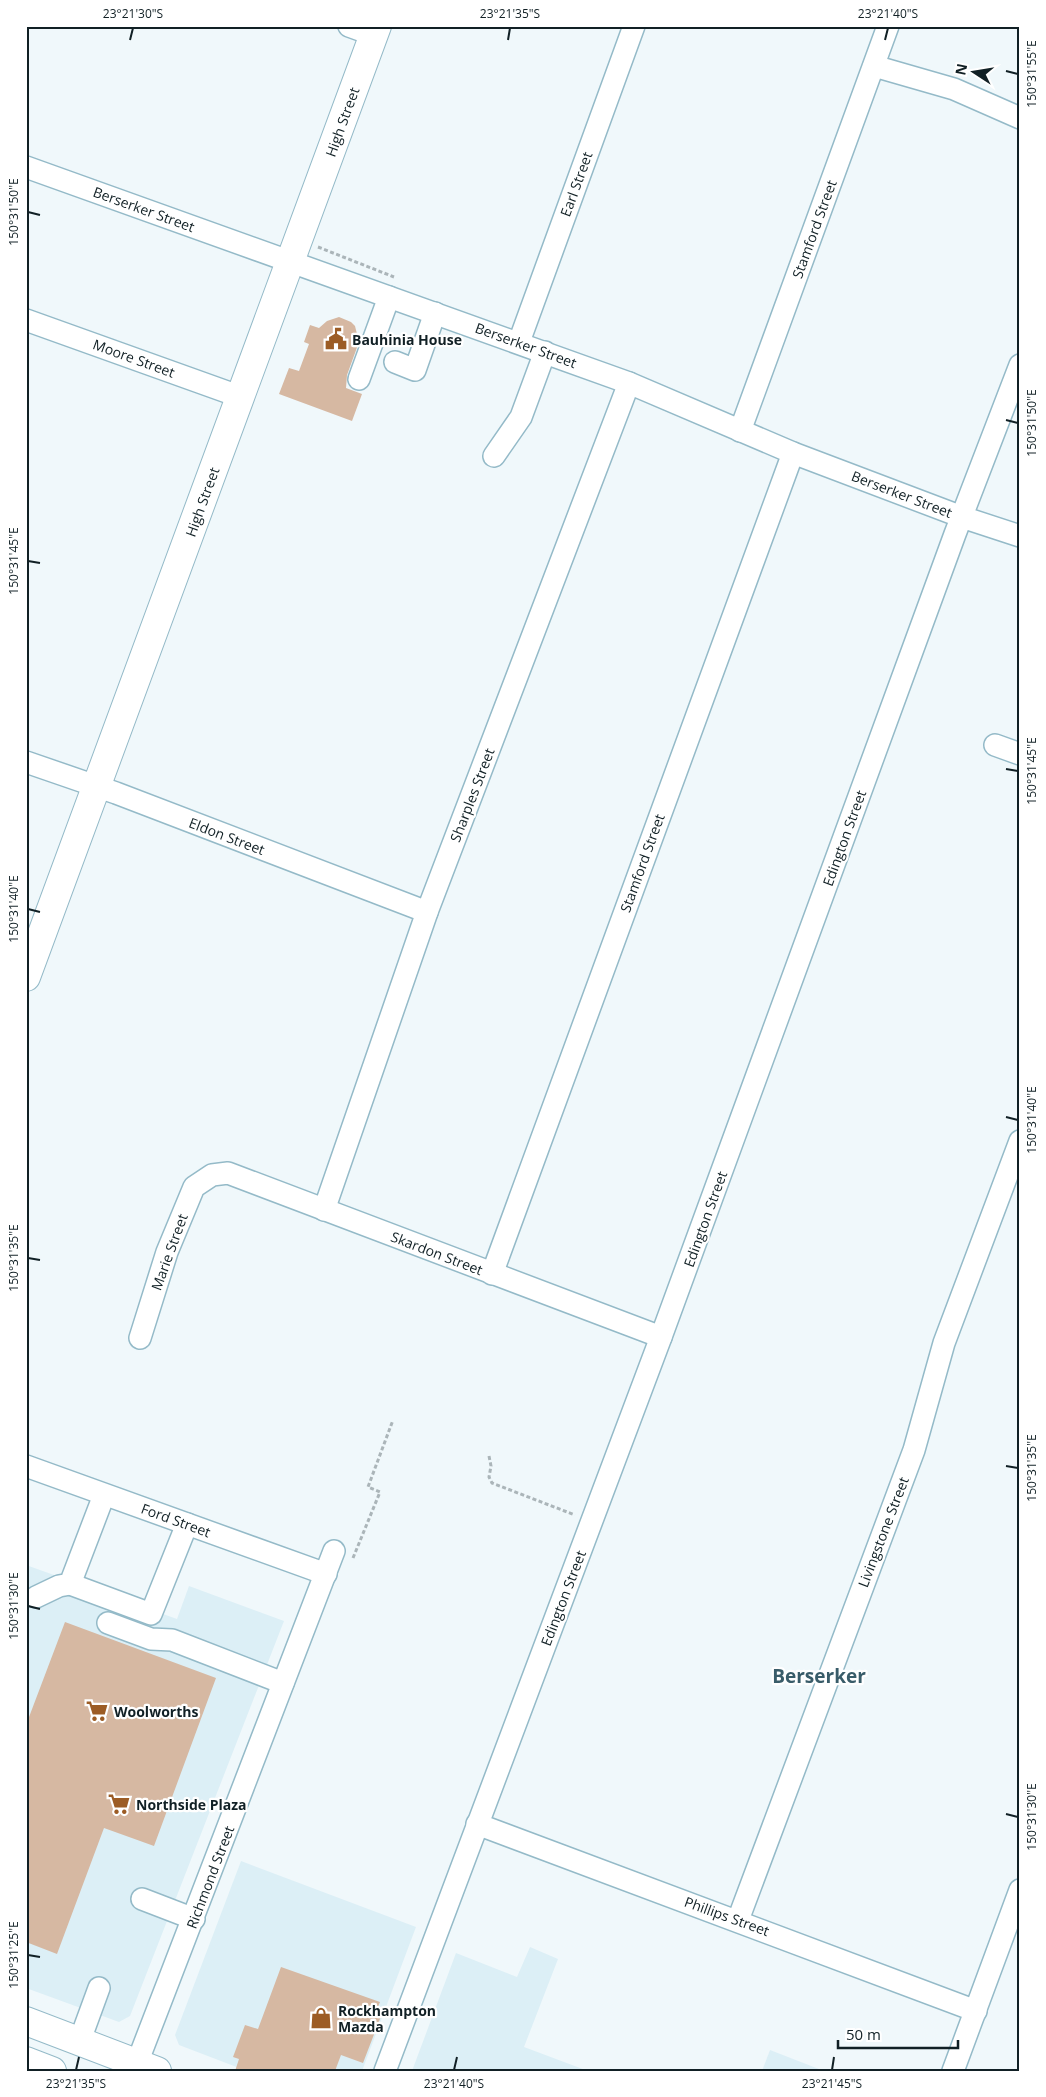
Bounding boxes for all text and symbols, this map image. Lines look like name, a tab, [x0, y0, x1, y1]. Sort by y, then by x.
text: 23°21'30"S	[103, 5, 163, 22]
text: 23°21'35"S	[480, 5, 540, 22]
text: 23°21'40"S	[858, 5, 918, 22]
text: 150°31'55"E	[1023, 40, 1040, 108]
north arrow	[948, 48, 998, 98]
text: N	[950, 62, 971, 77]
street label: High Street	[321, 85, 363, 159]
street label: Earl Street	[556, 149, 596, 219]
street label: Stamford Street	[787, 177, 841, 281]
text: 150°31'50"E	[5, 178, 22, 246]
street label: Berserker Street	[91, 182, 197, 236]
street label: Berserker Street	[473, 318, 579, 372]
public building icon: Bauhinia House	[323, 326, 349, 352]
place label: Bauhinia House	[352, 330, 462, 349]
street label: Moore Street	[90, 334, 178, 382]
text: 150°31'50"E	[1023, 389, 1040, 457]
street label: High Street	[181, 465, 223, 539]
street label: Berserker Street	[849, 466, 955, 522]
text: 150°31'45"E	[5, 527, 22, 595]
text: 150°31'45"E	[1023, 737, 1040, 805]
street label: Sharples Street	[445, 745, 499, 845]
street label: Edington Street	[818, 787, 870, 889]
street label: Stamford Street	[615, 811, 669, 915]
street label: Eldon Street	[186, 813, 268, 859]
text: 150°31'40"E	[5, 875, 22, 943]
text: 150°31'40"E	[1023, 1086, 1040, 1154]
street label: Edington Street	[679, 1168, 731, 1270]
street label: Marie Street	[146, 1211, 192, 1293]
text: 150°31'35"E	[5, 1224, 22, 1292]
street label: Skardon Street	[388, 1227, 486, 1279]
text: 150°31'35"E	[1023, 1434, 1040, 1502]
street label: Livingstone Street	[853, 1474, 913, 1590]
street label: Ford Street	[139, 1499, 213, 1541]
street label: Edington Street	[536, 1548, 590, 1648]
text: 150°31'30"E	[5, 1572, 22, 1640]
district label: Berserker	[772, 1663, 866, 1689]
supermarket icon: Woolworths	[84, 1698, 110, 1724]
place label: Woolworths	[114, 1702, 198, 1721]
text: 150°31'30"E	[1023, 1783, 1040, 1851]
supermarket icon: Northside Plaza	[106, 1791, 132, 1817]
place label: Northside Plaza	[136, 1795, 247, 1814]
street label: Richmond Street	[182, 1823, 238, 1931]
street label: Phillips Street	[682, 1892, 772, 1940]
text: 150°31'25"E	[5, 1921, 22, 1989]
place label: Rockhampton Mazda	[338, 2001, 436, 2036]
shop icon: Rockhampton Mazda	[308, 2005, 334, 2031]
scale bar	[838, 2017, 958, 2049]
text: 50 m	[846, 2024, 881, 2044]
text: 23°21'35"S	[46, 2075, 106, 2092]
text: 23°21'40"S	[424, 2075, 484, 2092]
text: 23°21'45"S	[802, 2075, 862, 2092]

